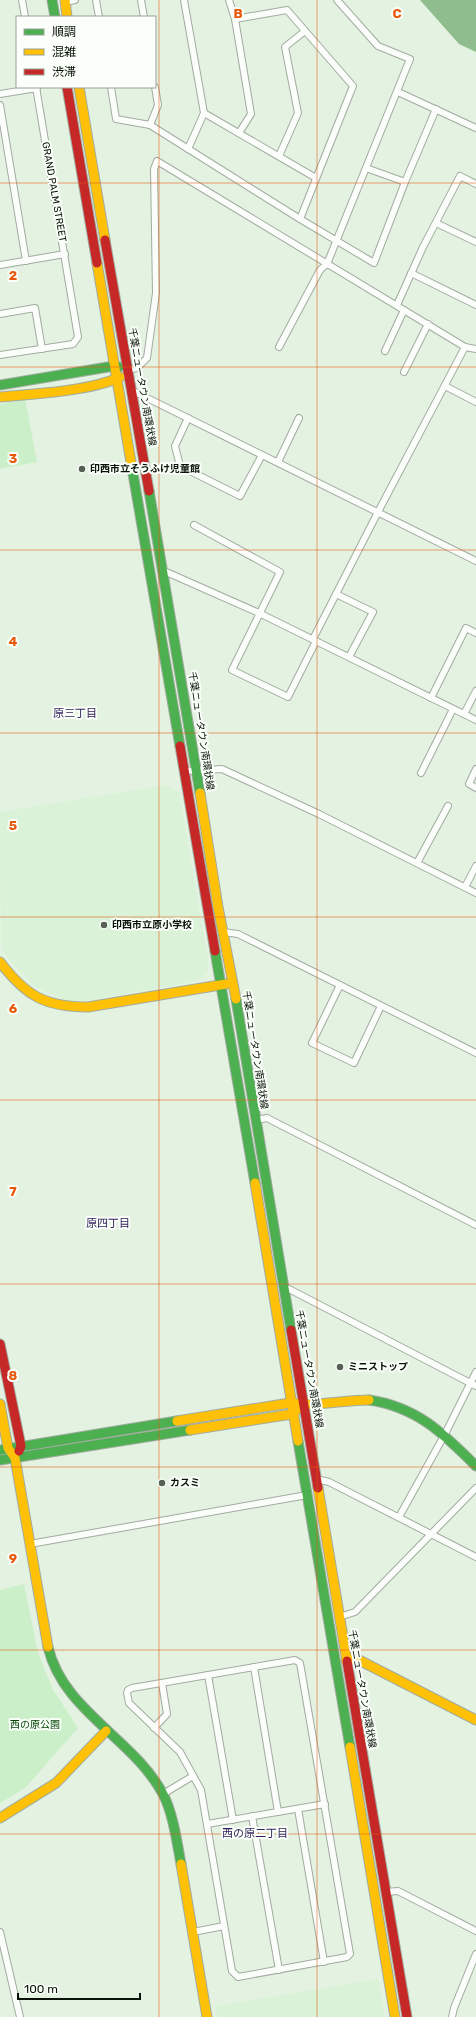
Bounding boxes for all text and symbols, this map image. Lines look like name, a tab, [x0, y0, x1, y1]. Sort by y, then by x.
text: B	[233, 6, 243, 21]
text: C	[392, 6, 402, 21]
legend	[16, 16, 156, 88]
text: 順調	[52, 25, 76, 39]
text: 混雑	[52, 45, 76, 59]
text: 渋滞	[52, 65, 76, 79]
street label: GRAND PALM STREET	[39, 141, 69, 243]
text: 2	[9, 268, 17, 283]
street label: 千葉ニュータウン南環状線	[126, 327, 158, 447]
text: 3	[9, 451, 18, 466]
place label: 印西市立そうふけ児童館	[90, 463, 200, 475]
marker: 印西市立そうふけ児童館	[77, 464, 87, 474]
text: 4	[9, 634, 18, 649]
street label: 千葉ニュータウン南環状線	[186, 671, 216, 791]
district label: 原三丁目	[53, 707, 97, 720]
text: 5	[9, 818, 17, 833]
place label: 印西市立原小学校	[112, 919, 192, 931]
marker: 印西市立原小学校	[99, 920, 109, 930]
street label: 千葉ニュータウン南環状線	[240, 990, 270, 1110]
text: 6	[9, 1001, 18, 1016]
text: 7	[9, 1184, 17, 1199]
district label: 原四丁目	[86, 1217, 130, 1230]
street label: 千葉ニュータウン南環状線	[293, 1309, 325, 1429]
place label: ミニストップ	[348, 1361, 408, 1373]
marker: ミニストップ	[335, 1362, 345, 1372]
text: 8	[9, 1368, 18, 1383]
place label: カスミ	[170, 1477, 200, 1489]
marker: カスミ	[157, 1478, 167, 1488]
text: 9	[9, 1551, 17, 1566]
street label: 千葉ニュータウン南環状線	[346, 1629, 378, 1749]
park label: 西の原公園	[10, 1719, 60, 1731]
district label: 西の原二丁目	[222, 1827, 288, 1840]
scale bar	[18, 1975, 140, 2001]
text: 100 m	[24, 1982, 58, 1996]

